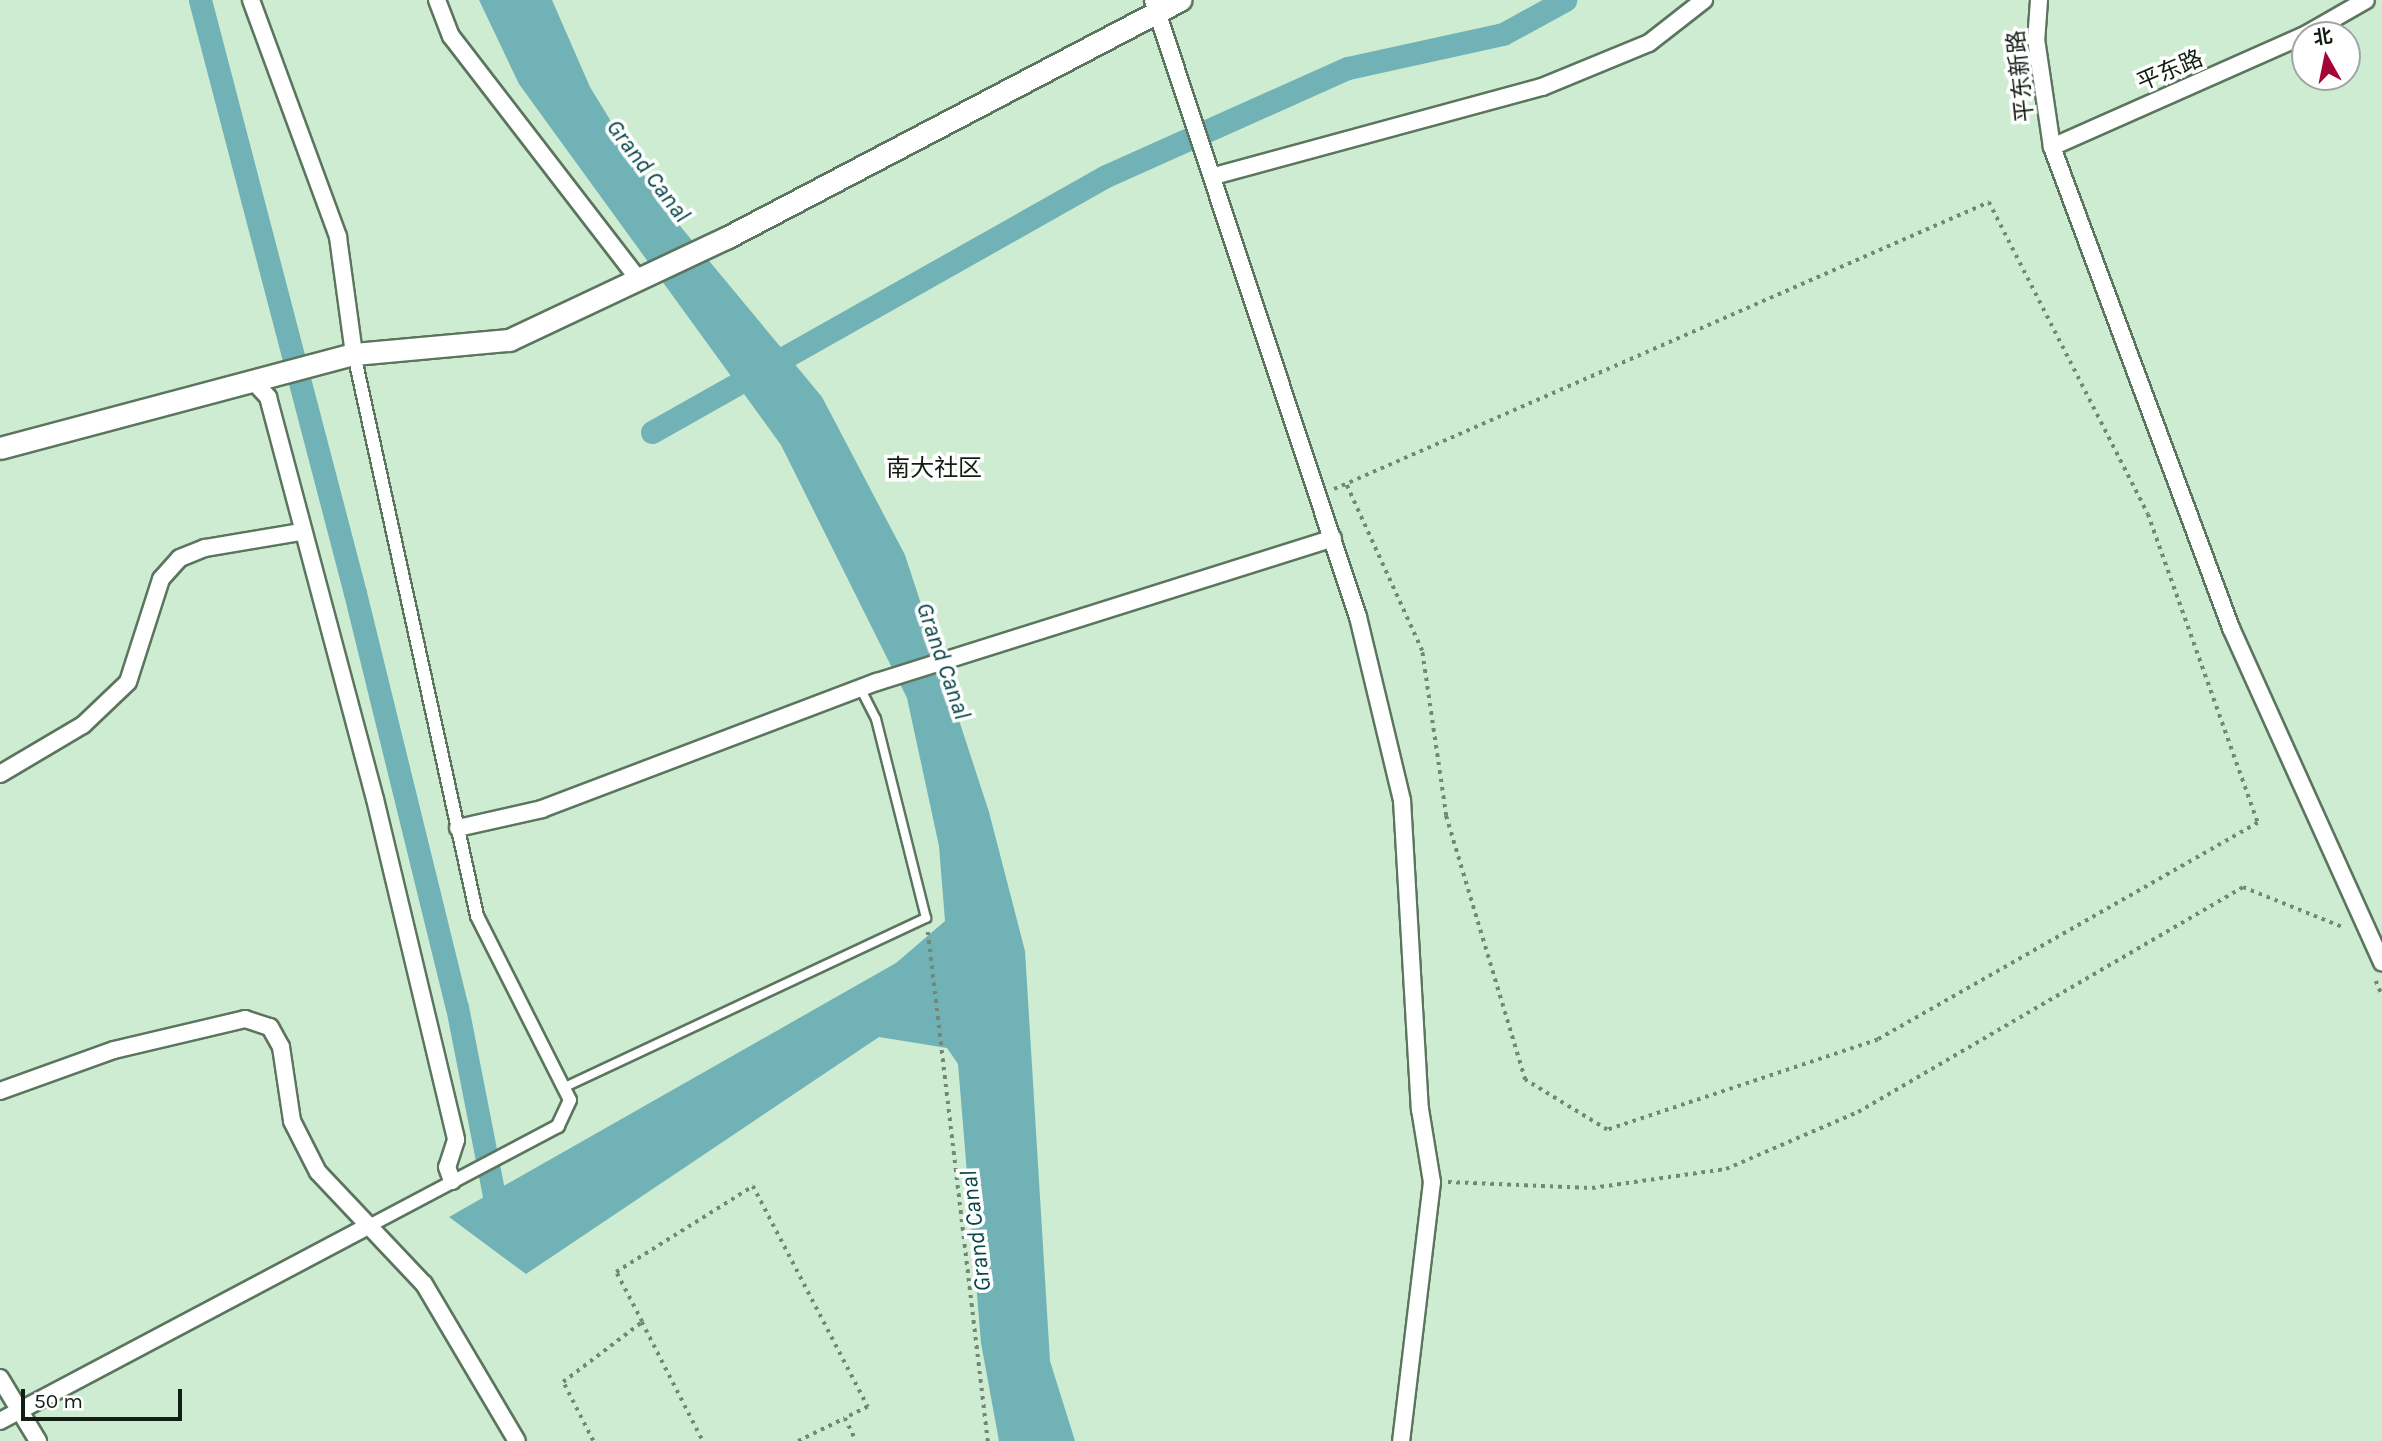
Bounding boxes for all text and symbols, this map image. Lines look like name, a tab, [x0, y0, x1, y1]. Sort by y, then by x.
north arrow	[2291, 21, 2361, 91]
text: 北	[2312, 25, 2334, 50]
street label: 平东新路	[2002, 29, 2040, 123]
street label: 平东路	[2133, 45, 2207, 97]
water label: Grand Canal	[600, 114, 696, 228]
district label: 南大社区	[886, 455, 982, 483]
water label: Grand Canal	[910, 599, 976, 723]
water label: Grand Canal	[954, 1169, 998, 1293]
scale bar	[24, 1374, 186, 1418]
text: 50 m	[34, 1389, 83, 1413]

